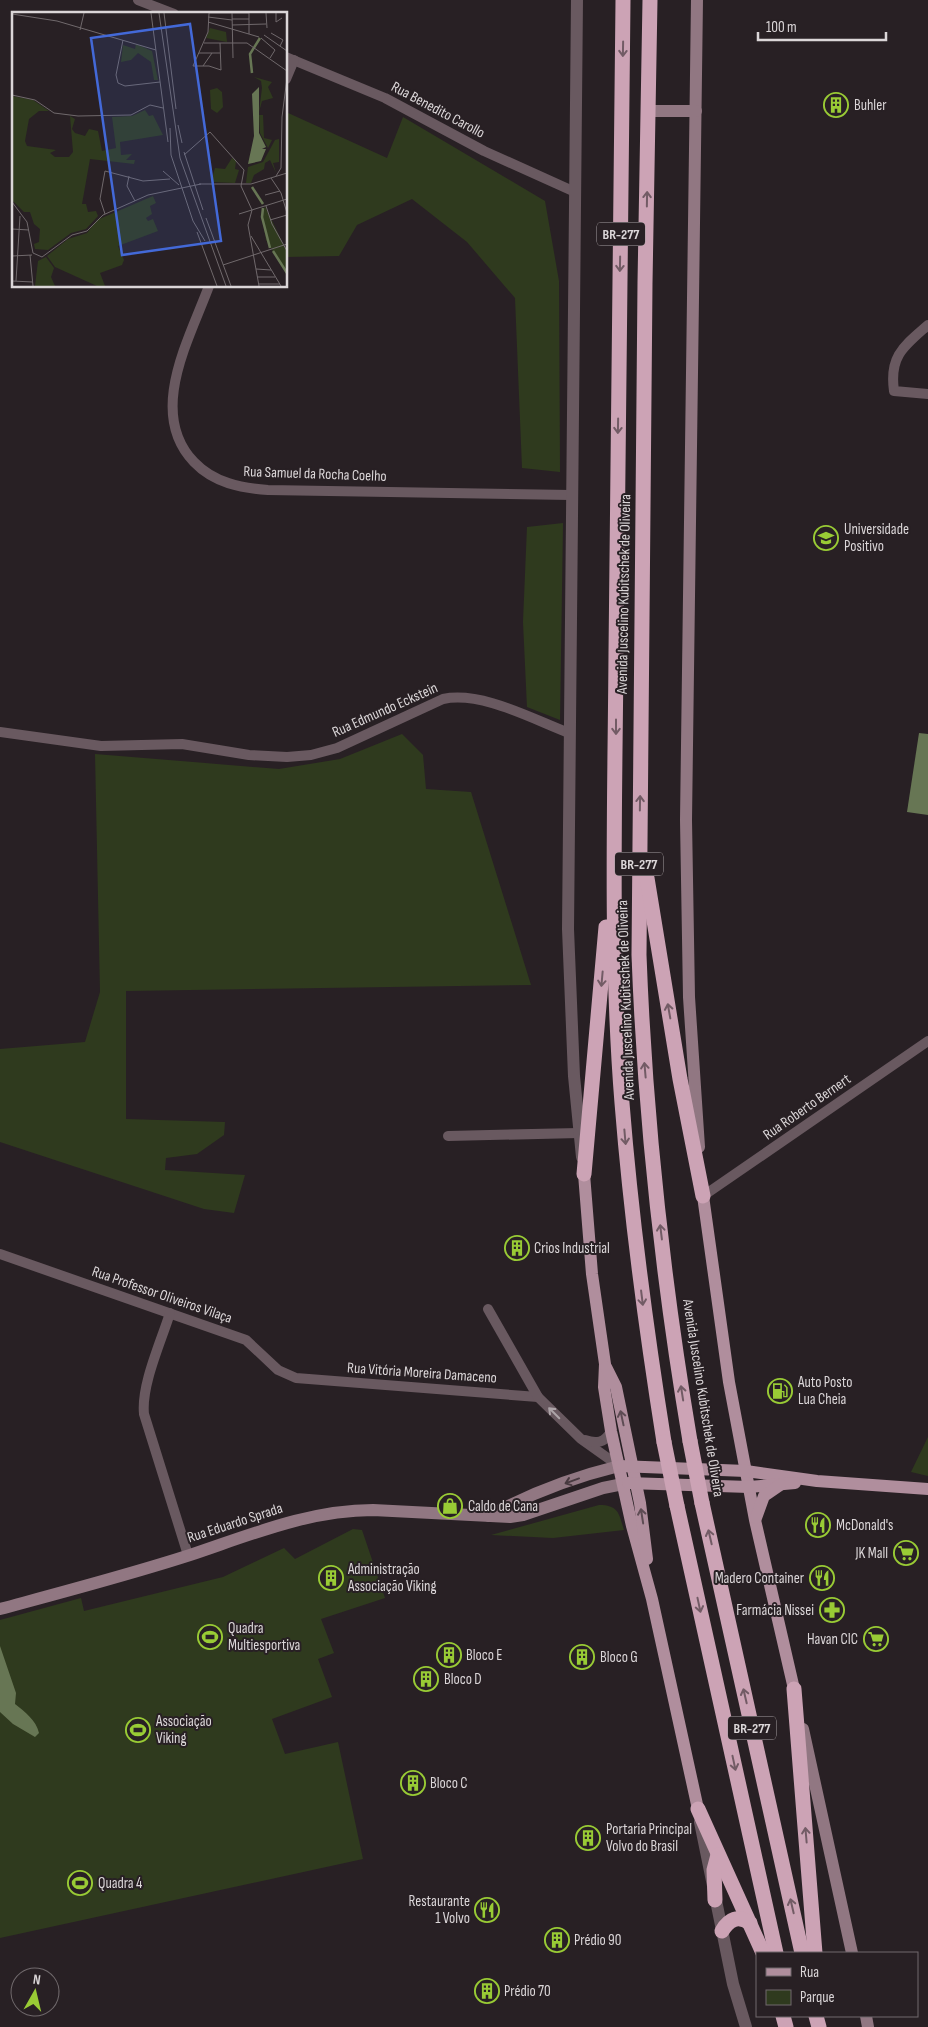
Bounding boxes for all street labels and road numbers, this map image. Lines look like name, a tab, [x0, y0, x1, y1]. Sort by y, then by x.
street label: Rua Benedito Carollo	[388, 77, 488, 143]
road number: BR-277	[597, 222, 645, 245]
street label: Rua Samuel da Rocha Coelho	[243, 462, 387, 486]
street label: Avenida Juscelino Kubitschek de Oliveira	[613, 494, 635, 695]
street label: Rua Edmundo Eckstein	[329, 678, 441, 742]
road number: BR-277	[615, 852, 663, 876]
street label: Avenida Juscelino Kubitschek de Oliveira	[613, 900, 639, 1101]
street label: Rua Roberto Bernert	[759, 1070, 855, 1144]
street label: Rua Professor Oliveiros Vilaça	[89, 1262, 235, 1328]
street label: Avenida Juscelino Kubitschek de Oliveira	[678, 1297, 728, 1498]
street label: Rua Vitória Moreira Damaceno	[346, 1358, 498, 1388]
street label: Rua Eduardo Sprada	[185, 1499, 285, 1547]
road number: BR-277	[728, 1716, 776, 1740]

